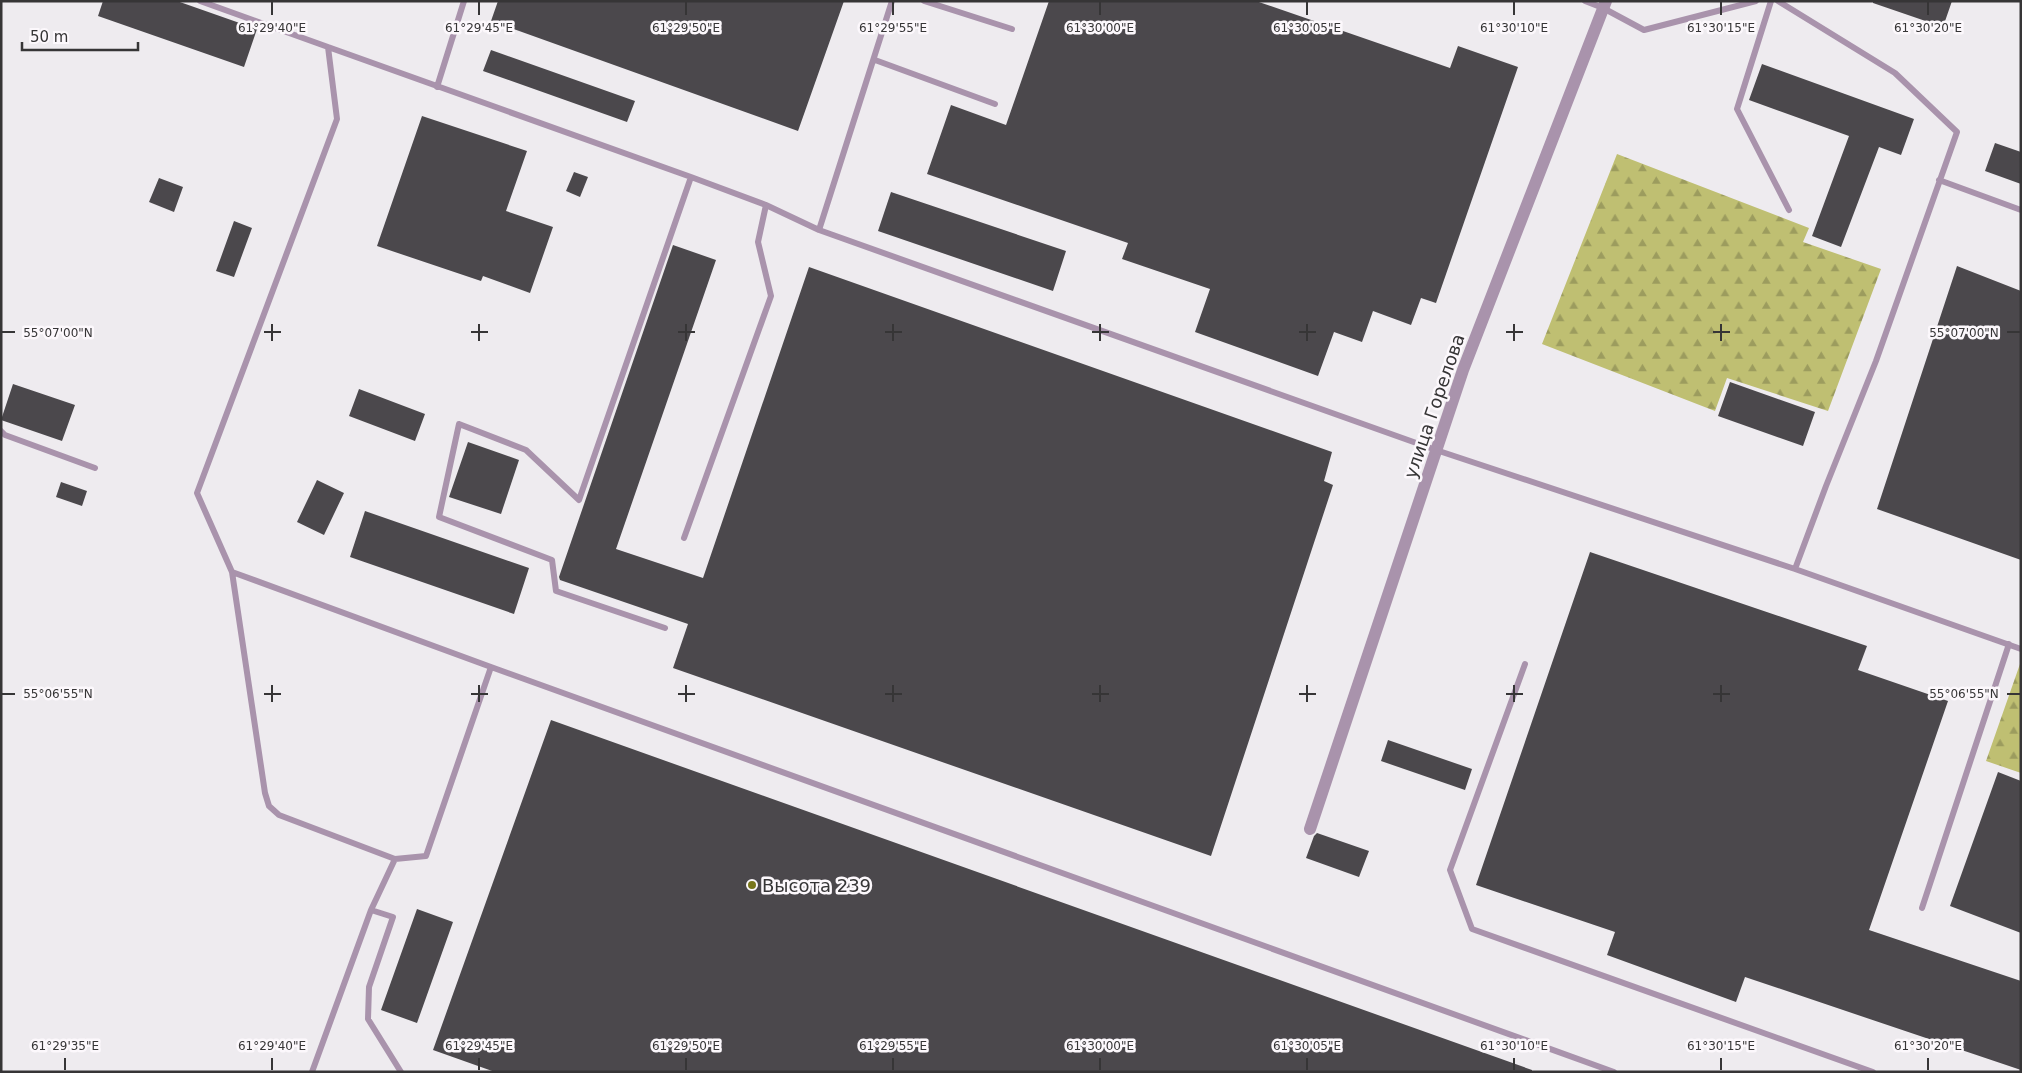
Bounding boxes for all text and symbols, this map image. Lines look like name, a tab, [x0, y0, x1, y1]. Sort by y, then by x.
scale bar	[22, 20, 139, 52]
text: 61°29'40"E	[238, 21, 306, 35]
text: 61°29'45"E	[445, 21, 513, 35]
text: 61°29'50"E	[652, 21, 720, 35]
text: 61°29'55"E	[859, 21, 927, 35]
text: 61°30'00"E	[1066, 21, 1134, 35]
text: 61°30'05"E	[1273, 21, 1341, 35]
text: 61°30'10"E	[1480, 21, 1548, 35]
text: 61°30'15"E	[1687, 21, 1755, 35]
text: 61°30'20"E	[1894, 21, 1962, 35]
text: 50 m	[30, 28, 68, 46]
text: 55°07'00"N	[23, 326, 93, 340]
text: 55°07'00"N	[1929, 326, 1999, 340]
street label: улица Горелова	[1399, 331, 1469, 481]
text: 55°06'55"N	[23, 687, 93, 701]
text: 55°06'55"N	[1929, 687, 1999, 701]
place label: Высота 239	[762, 875, 871, 896]
marker: Высота 239	[746, 879, 758, 891]
text: 61°29'35"E	[31, 1039, 99, 1053]
text: 61°29'40"E	[238, 1039, 306, 1053]
text: 61°29'45"E	[445, 1039, 513, 1053]
text: 61°29'50"E	[652, 1039, 720, 1053]
text: 61°29'55"E	[859, 1039, 927, 1053]
text: 61°30'00"E	[1066, 1039, 1134, 1053]
text: 61°30'05"E	[1273, 1039, 1341, 1053]
text: 61°30'10"E	[1480, 1039, 1548, 1053]
text: 61°30'15"E	[1687, 1039, 1755, 1053]
text: 61°30'20"E	[1894, 1039, 1962, 1053]

